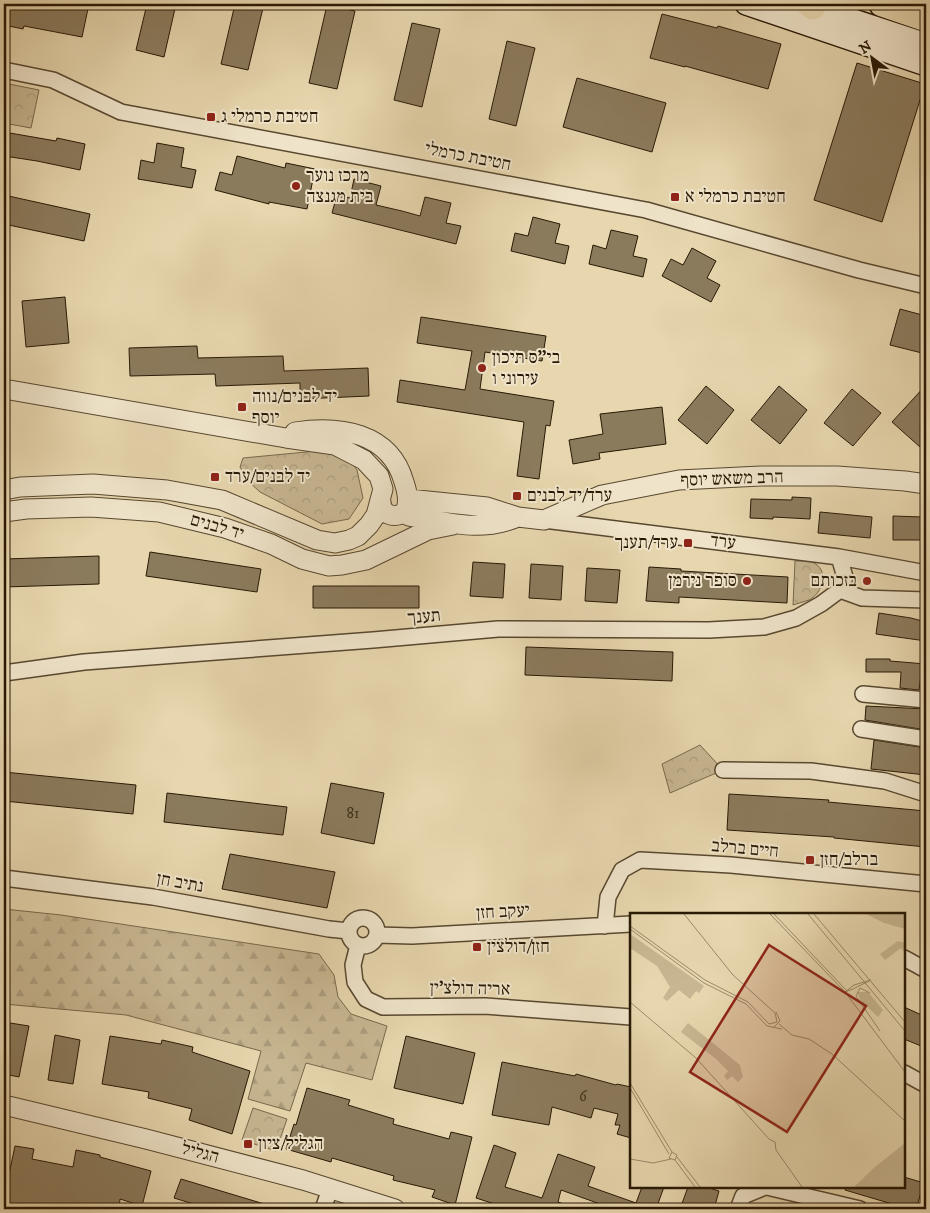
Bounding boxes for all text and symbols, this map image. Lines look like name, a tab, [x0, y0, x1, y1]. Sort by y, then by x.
north arrow	[848, 32, 898, 82]
text: N	[856, 37, 876, 59]
place label: חטיבת כרמלי ג	[221, 106, 318, 128]
marker: חטיבת כרמלי ג	[205, 111, 217, 123]
street label: חטיבת כרמלי	[423, 138, 513, 176]
place label: מרכז נוער בית מגנצה	[306, 165, 374, 208]
marker: מרכז נוער בית מגנצה	[290, 180, 302, 192]
place label: חטיבת כרמלי א	[685, 186, 786, 208]
marker: חטיבת כרמלי א	[669, 191, 681, 203]
place label: בי"ס תיכון עירוני ו	[492, 347, 560, 390]
marker: בי"ס תיכון עירוני ו	[476, 362, 488, 374]
place label: יד לבנים/נווה יוסף	[252, 386, 337, 429]
marker: יד לבנים/נווה יוסף	[236, 401, 248, 413]
place label: יד לבנים/ערד	[225, 466, 310, 488]
street label: הרב משאש יוסף	[680, 466, 784, 492]
marker: יד לבנים/ערד	[209, 471, 221, 483]
place label: ערד/יד לבנים	[527, 485, 612, 507]
marker: ערד/יד לבנים	[511, 490, 523, 502]
street label: יד לבנים	[188, 509, 247, 545]
street label: ערד	[709, 530, 737, 554]
place label: ערד/תענך	[614, 532, 678, 554]
marker: ערד/תענך	[682, 537, 694, 549]
place label: סופר נירמן	[668, 570, 737, 592]
place label: בזכותם	[811, 570, 857, 592]
marker: סופר נירמן	[741, 575, 753, 587]
marker: בזכותם	[861, 575, 873, 587]
street label: תענך	[406, 605, 442, 629]
house number: 81	[346, 804, 360, 823]
street label: חיים ברלב	[710, 835, 780, 863]
place label: ברלב/חזן	[820, 849, 878, 871]
marker: ברלב/חזן	[804, 854, 816, 866]
street label: נתיב חן	[155, 868, 205, 898]
street label: יעקב חזן	[476, 900, 530, 924]
inset map	[630, 913, 905, 1188]
place label: חזן/דולצין	[487, 936, 550, 958]
marker: חזן/דולצין	[471, 941, 483, 953]
street label: אריה דולצ'ין	[430, 977, 510, 1001]
house number: 6	[579, 1087, 588, 1106]
place label: הגליל/ציון	[258, 1133, 323, 1155]
street label: הגליל	[179, 1137, 221, 1169]
marker: הגליל/ציון	[242, 1138, 254, 1150]

